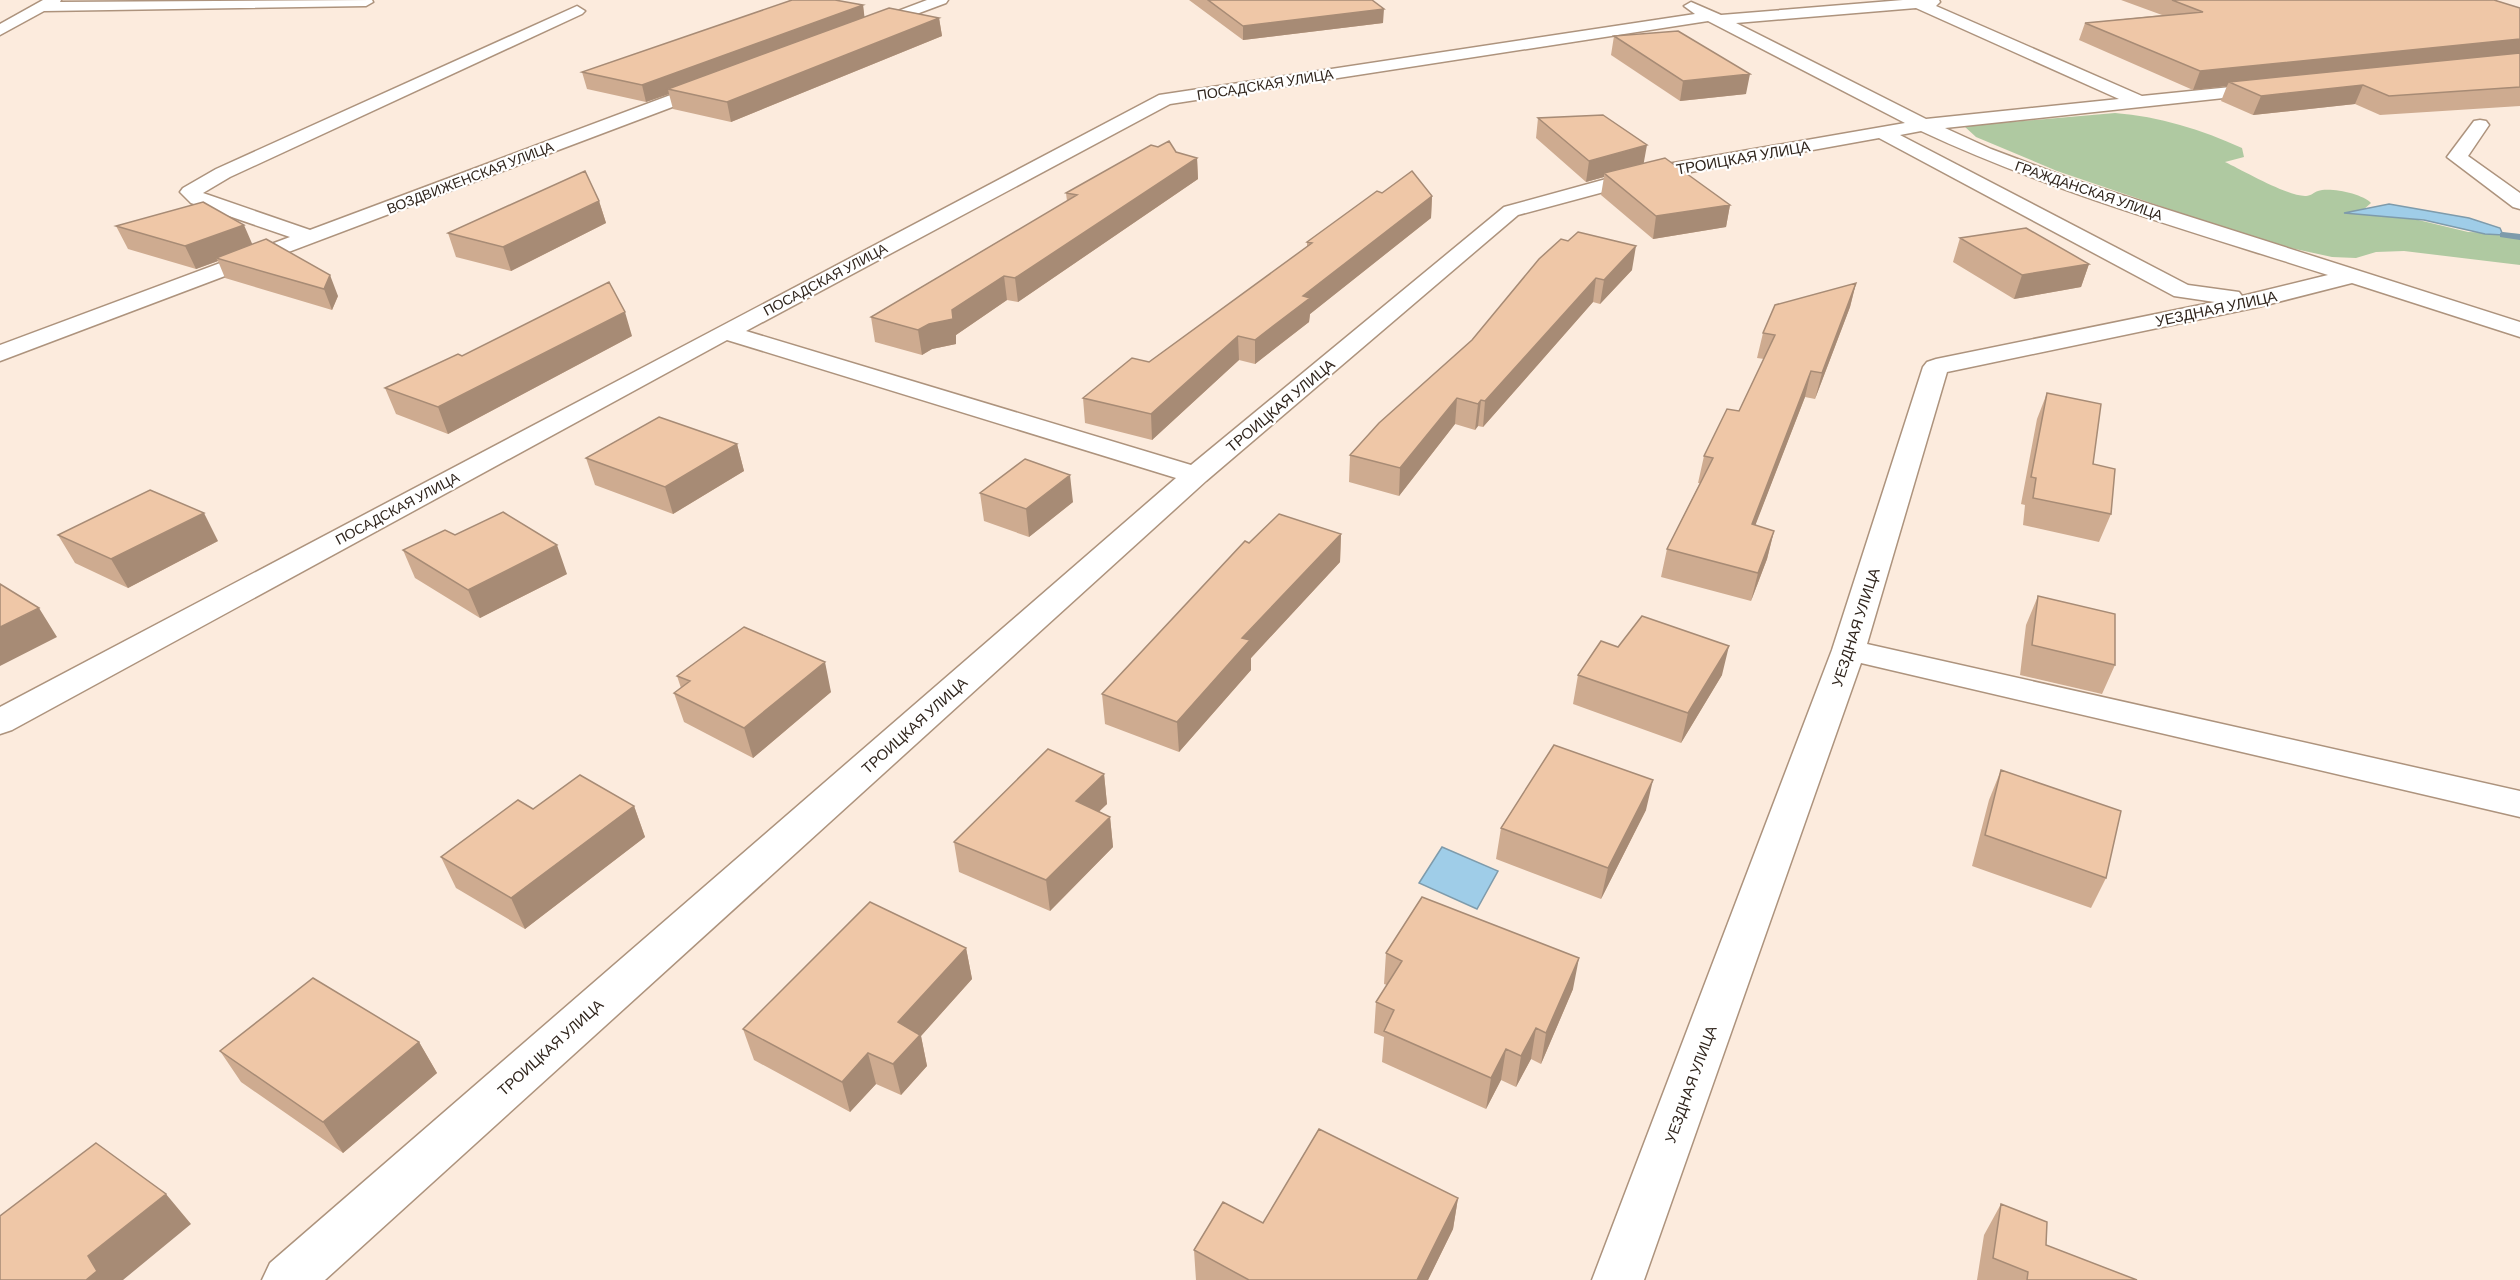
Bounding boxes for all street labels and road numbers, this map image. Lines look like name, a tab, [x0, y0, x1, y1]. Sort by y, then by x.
street label: ПОСАДСКАЯ УЛИЦА	[1196, 65, 1335, 103]
street label: ТРОИЦКАЯ УЛИЦА	[1675, 136, 1811, 178]
street label: ВОЗДВИЖЕНСКАЯ УЛИЦА	[384, 137, 556, 217]
street label: ГРАЖДАНСКАЯ УЛИЦА	[2013, 157, 2166, 223]
street label: ПОСАДСКАЯ УЛИЦА	[760, 239, 890, 319]
street label: УЕЗДНАЯ УЛИЦА	[2154, 286, 2278, 330]
street label: ТРОИЦКАЯ УЛИЦА	[1222, 354, 1338, 456]
street label: ПОСАДСКАЯ УЛИЦА	[332, 468, 462, 548]
street label: УЕЗДНАЯ УЛИЦА	[1827, 565, 1883, 689]
street label: ТРОИЦКАЯ УЛИЦА	[858, 673, 970, 777]
street label: ТРОИЦКАЯ УЛИЦА	[494, 995, 606, 1099]
street label: УЕЗДНАЯ УЛИЦА	[1660, 1023, 1720, 1145]

